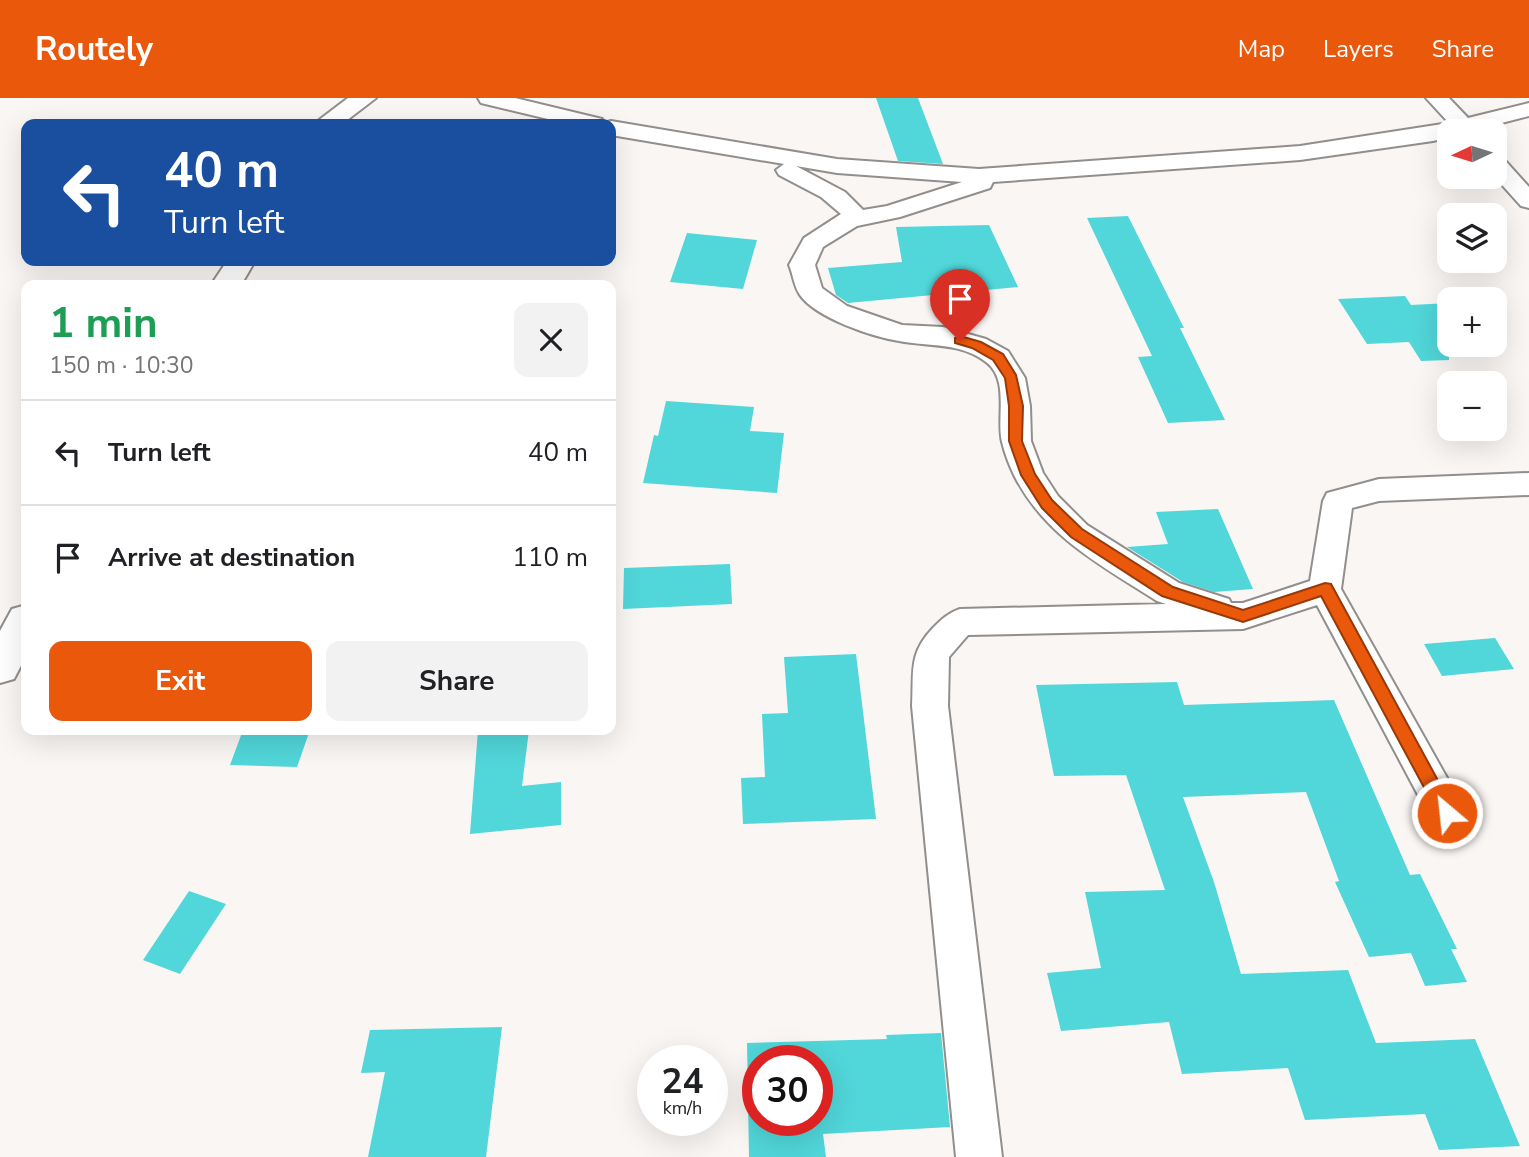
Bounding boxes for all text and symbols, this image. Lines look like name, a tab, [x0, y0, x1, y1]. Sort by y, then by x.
text: Routely	[35, 27, 153, 72]
text: Map	[1238, 33, 1285, 65]
text: Layers	[1323, 33, 1394, 65]
text: Share	[1432, 33, 1494, 65]
north arrow	[1437, 119, 1507, 189]
map controls	[1437, 119, 1507, 441]
text: 40 m	[164, 137, 279, 204]
icon: left	[49, 147, 140, 238]
text: Turn left	[164, 201, 284, 244]
button: layers	[1437, 203, 1507, 273]
pin	[930, 269, 990, 341]
icon: arrive	[941, 280, 979, 318]
button: +	[1437, 287, 1507, 357]
text: 1 min	[49, 295, 158, 352]
button: close	[514, 303, 588, 377]
text: 150 m · 10:30	[49, 350, 194, 381]
button: −	[1437, 371, 1507, 441]
icon: left	[49, 434, 87, 472]
text: Turn left	[108, 435, 211, 470]
text: 40 m	[528, 435, 588, 470]
icon: arrive	[49, 539, 87, 577]
text: Arrive at destination	[108, 540, 355, 575]
text: 110 m	[512, 540, 588, 575]
button: Exit	[49, 641, 312, 721]
button: Share	[326, 641, 588, 721]
position arrow	[1410, 776, 1484, 850]
speed limit sign: 30	[742, 1045, 833, 1136]
text: 24	[661, 1058, 704, 1105]
text: km/h	[663, 1096, 702, 1120]

